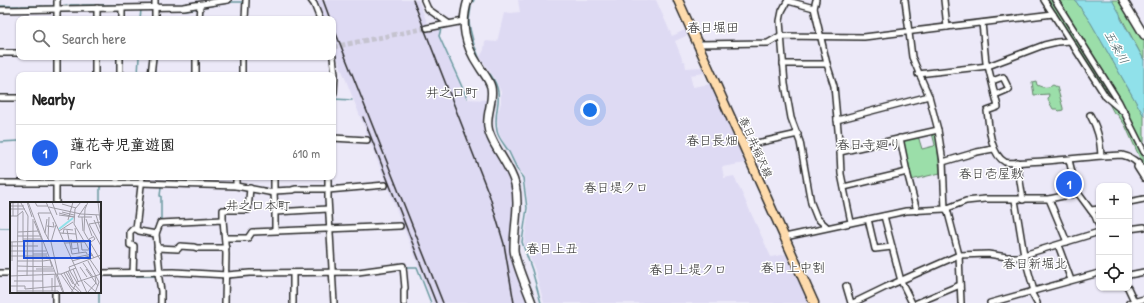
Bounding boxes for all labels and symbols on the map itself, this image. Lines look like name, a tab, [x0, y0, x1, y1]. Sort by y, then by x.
district label: 春日堀田	[687, 18, 739, 36]
water label: 五条川	[1101, 27, 1133, 67]
district label: 井之口町	[426, 83, 478, 101]
your location	[580, 100, 600, 120]
street label: 春日井稲沢線	[736, 114, 776, 180]
district label: 春日長畑	[686, 131, 738, 149]
district label: 春日寺廻り	[836, 135, 902, 153]
district label: 春日壱屋敷	[958, 164, 1024, 182]
pin: 1	[1056, 169, 1082, 199]
district label: 春日堤クロ	[583, 178, 649, 196]
district label: 井之口本町	[225, 196, 291, 214]
inset map	[10, 202, 101, 293]
district label: 春日上丑	[526, 239, 578, 257]
district label: 春日新堀北	[1002, 254, 1068, 272]
district label: 春日上中割	[760, 258, 826, 276]
district label: 春日上堤クロ	[649, 260, 727, 278]

